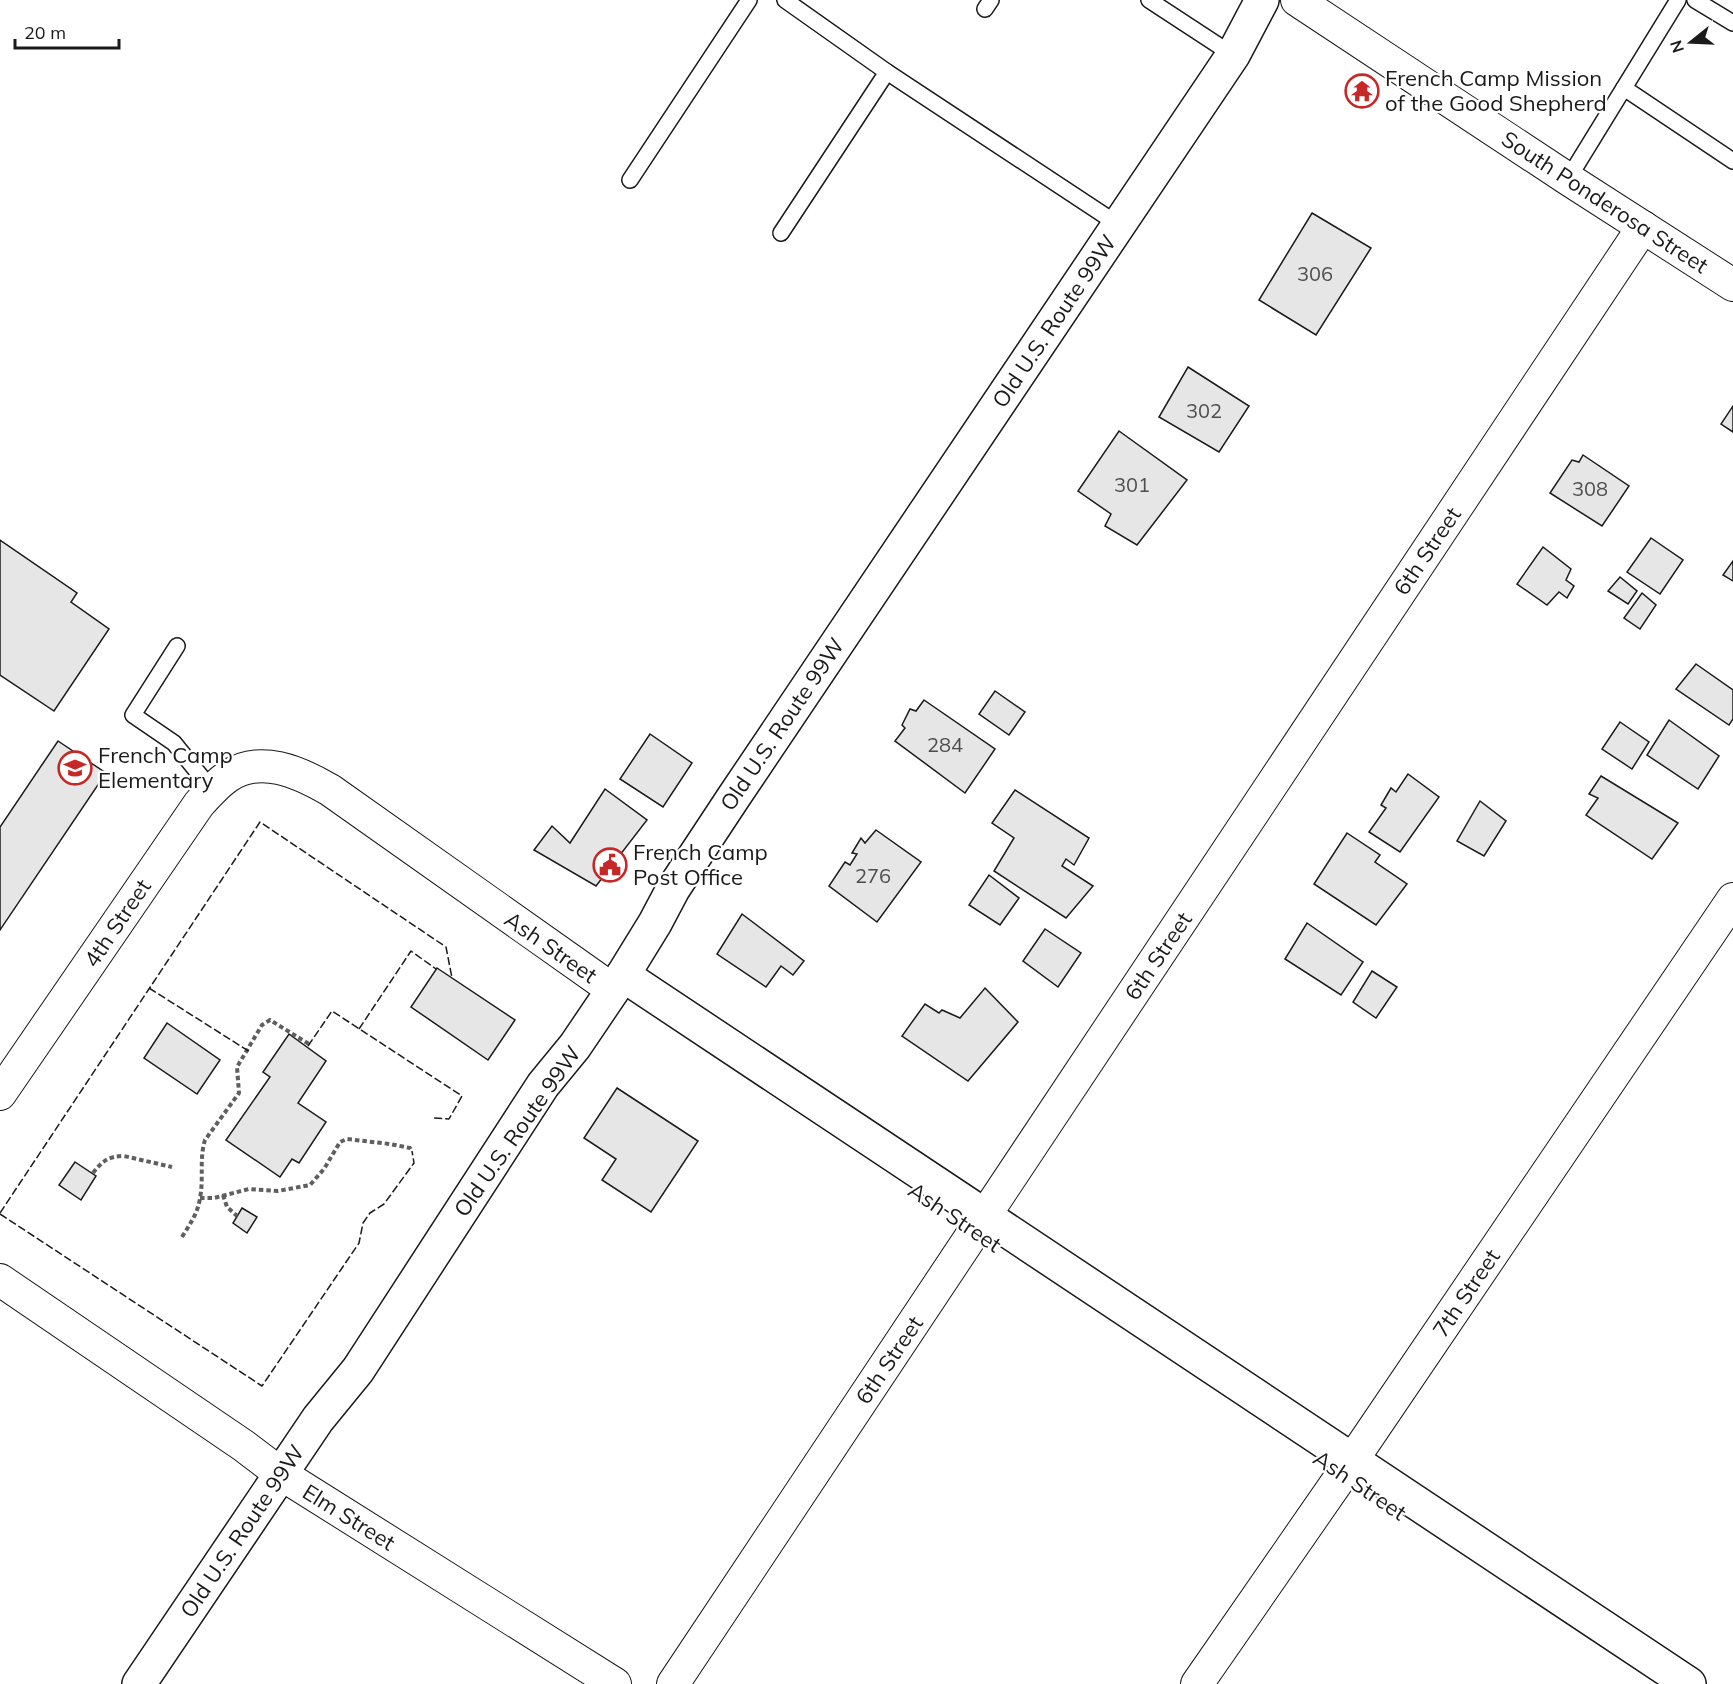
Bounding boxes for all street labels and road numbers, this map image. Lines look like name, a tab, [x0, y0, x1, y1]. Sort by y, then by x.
street label: South Ponderosa Street	[1496, 125, 1714, 279]
street label: Old U.S. Route 99W	[986, 229, 1122, 413]
street label: 6th Street	[1387, 501, 1467, 600]
street label: Old U.S. Route 99W	[714, 632, 850, 816]
street label: 4th Street	[77, 873, 157, 972]
street label: Ash Street	[499, 905, 603, 989]
street label: 6th Street	[1118, 906, 1198, 1005]
street label: Old U.S. Route 99W	[447, 1040, 587, 1222]
street label: Ash Street	[903, 1176, 1007, 1259]
street label: 7th Street	[1426, 1243, 1506, 1342]
street label: 6th Street	[849, 1310, 929, 1409]
street label: Old U.S. Route 99W	[174, 1439, 310, 1623]
street label: Ash Street	[1308, 1444, 1412, 1527]
street label: Elm Street	[297, 1478, 401, 1557]

